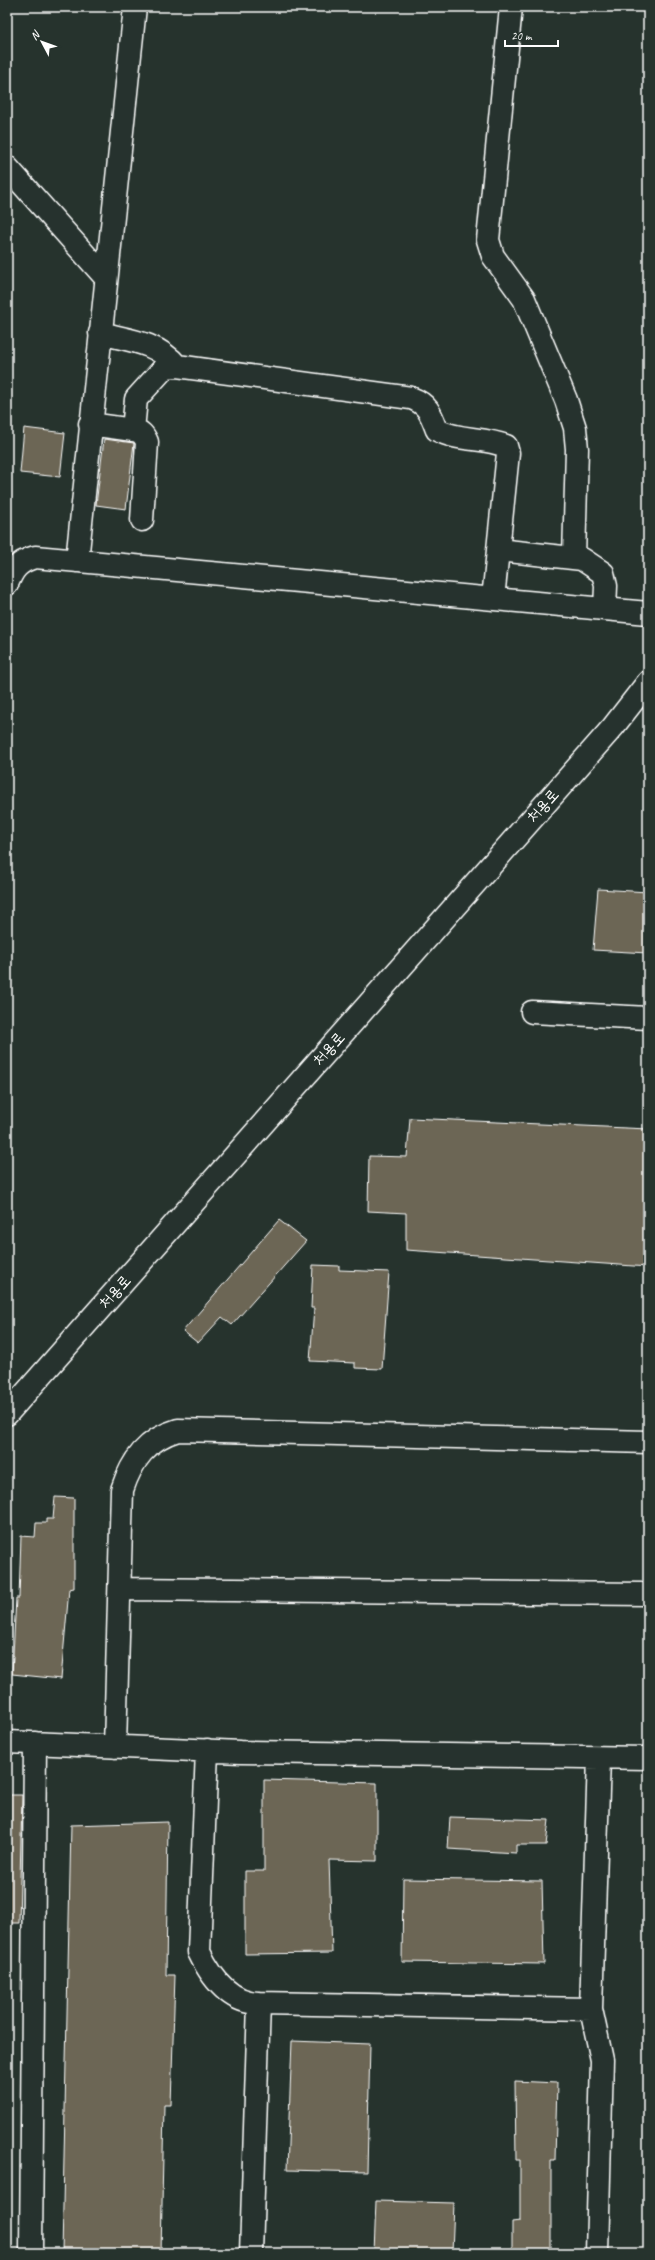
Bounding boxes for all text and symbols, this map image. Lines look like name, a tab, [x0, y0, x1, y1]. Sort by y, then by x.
north arrow	[22, 22, 62, 62]
scale bar	[505, 22, 558, 48]
text: N	[27, 27, 43, 43]
text: 20 m	[511, 28, 533, 44]
street label: 처용로	[523, 785, 563, 827]
street label: 처용로	[309, 1028, 349, 1070]
street label: 처용로	[95, 1271, 135, 1313]

